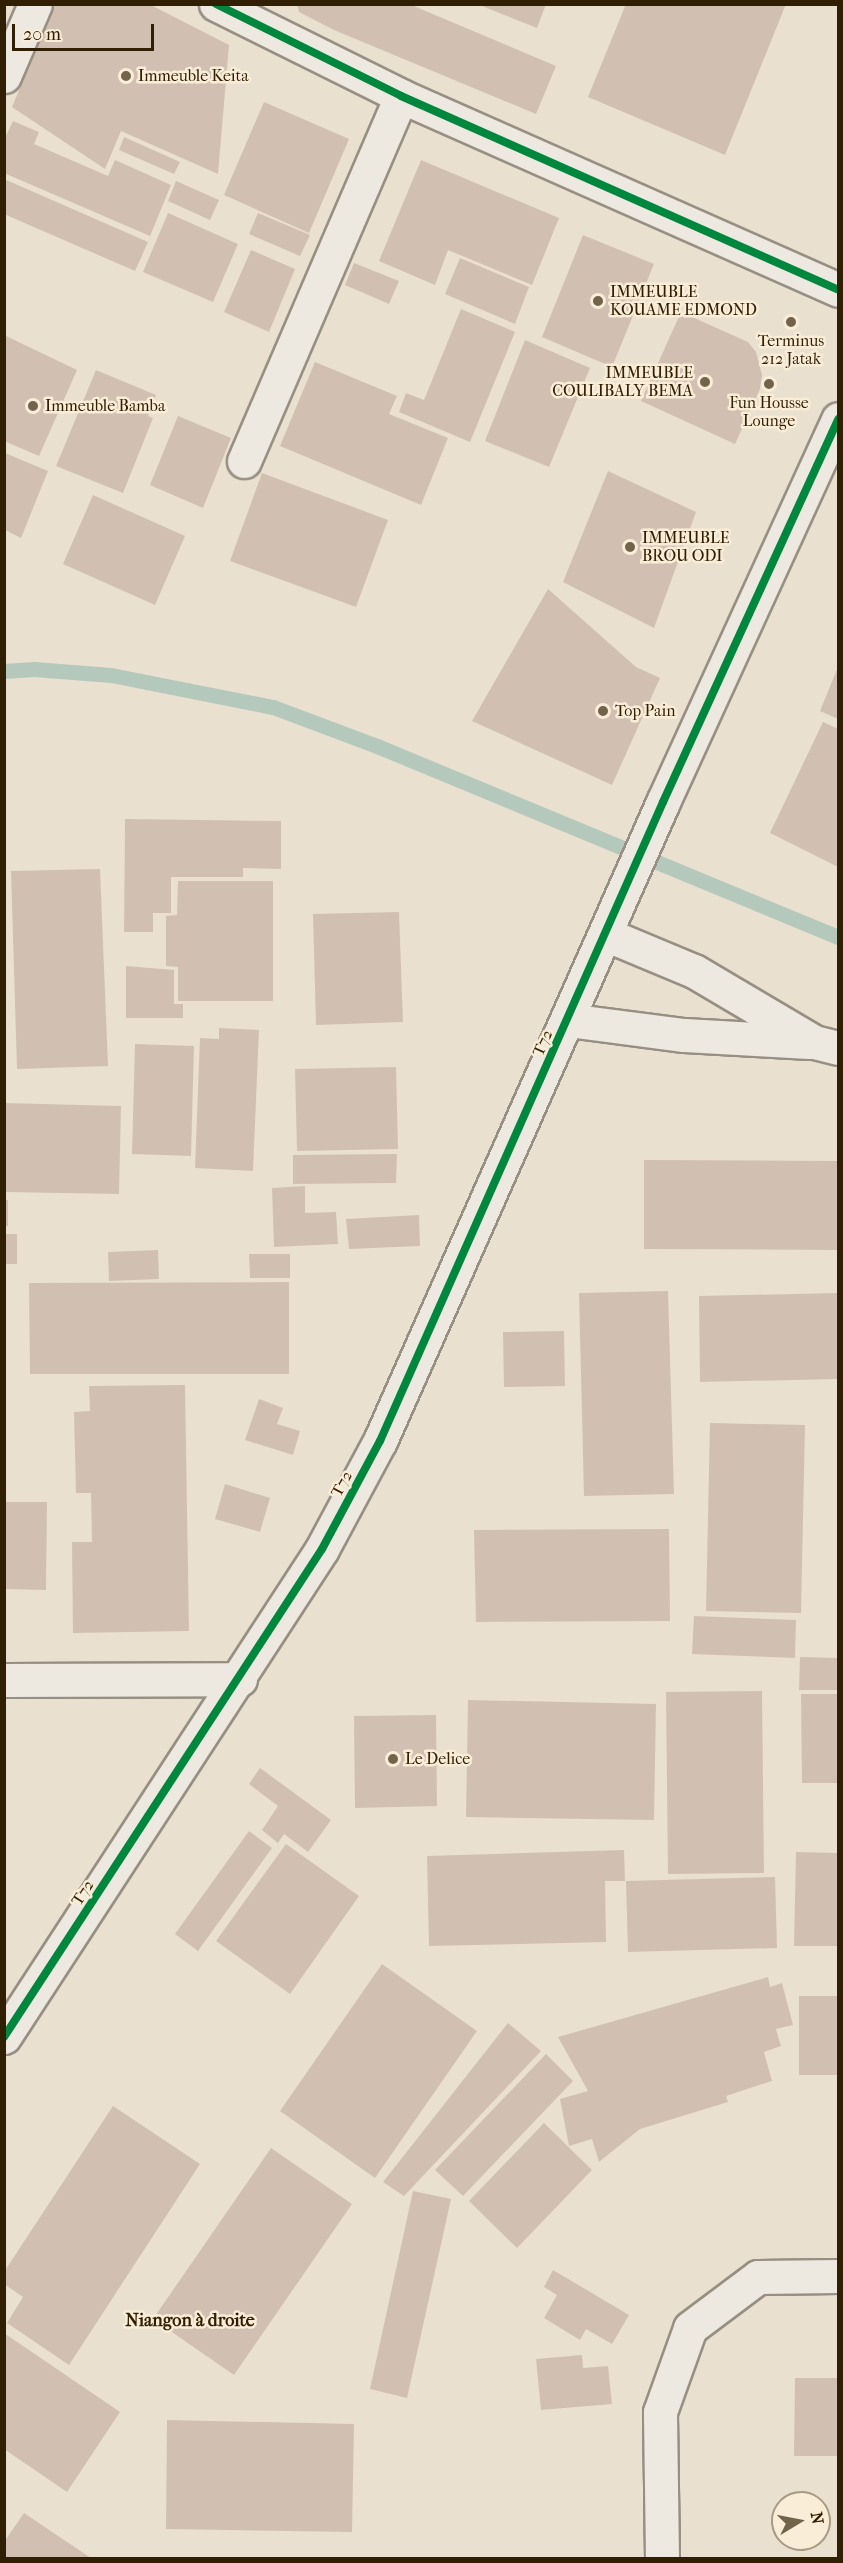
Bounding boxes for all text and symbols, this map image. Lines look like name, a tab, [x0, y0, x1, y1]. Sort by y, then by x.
scale bar	[15, 12, 158, 50]
text: 20 m	[23, 24, 61, 45]
place label: Immeuble Keita	[138, 66, 249, 86]
marker: Immeuble Keita	[119, 69, 133, 83]
place label: IMMEUBLE KOUAME EDMOND	[610, 282, 757, 320]
marker: IMMEUBLE KOUAME EDMOND	[591, 294, 605, 308]
marker: Terminus 212 Jatak	[784, 315, 798, 329]
place label: Terminus 212 Jatak	[758, 331, 824, 369]
place label: IMMEUBLE COULIBALY BEMA	[552, 363, 693, 401]
marker: IMMEUBLE COULIBALY BEMA	[698, 375, 712, 389]
marker: Fun Housse Lounge	[762, 377, 776, 391]
place label: Fun Housse Lounge	[729, 393, 809, 431]
place label: Immeuble Bamba	[45, 396, 165, 416]
marker: Immeuble Bamba	[26, 399, 40, 413]
place label: IMMEUBLE BROU ODI	[642, 528, 729, 566]
marker: IMMEUBLE BROU ODI	[623, 540, 637, 554]
place label: Top Pain	[615, 701, 675, 721]
marker: Top Pain	[596, 704, 610, 718]
street label: T72	[529, 1027, 557, 1059]
street label: T72	[327, 1468, 357, 1500]
place label: Le Delice	[405, 1749, 470, 1769]
marker: Le Delice	[386, 1752, 400, 1766]
street label: T72	[68, 1877, 98, 1909]
district label: Niangon à droite	[125, 2310, 255, 2332]
north arrow	[771, 2491, 831, 2551]
text: N	[807, 2510, 828, 2526]

